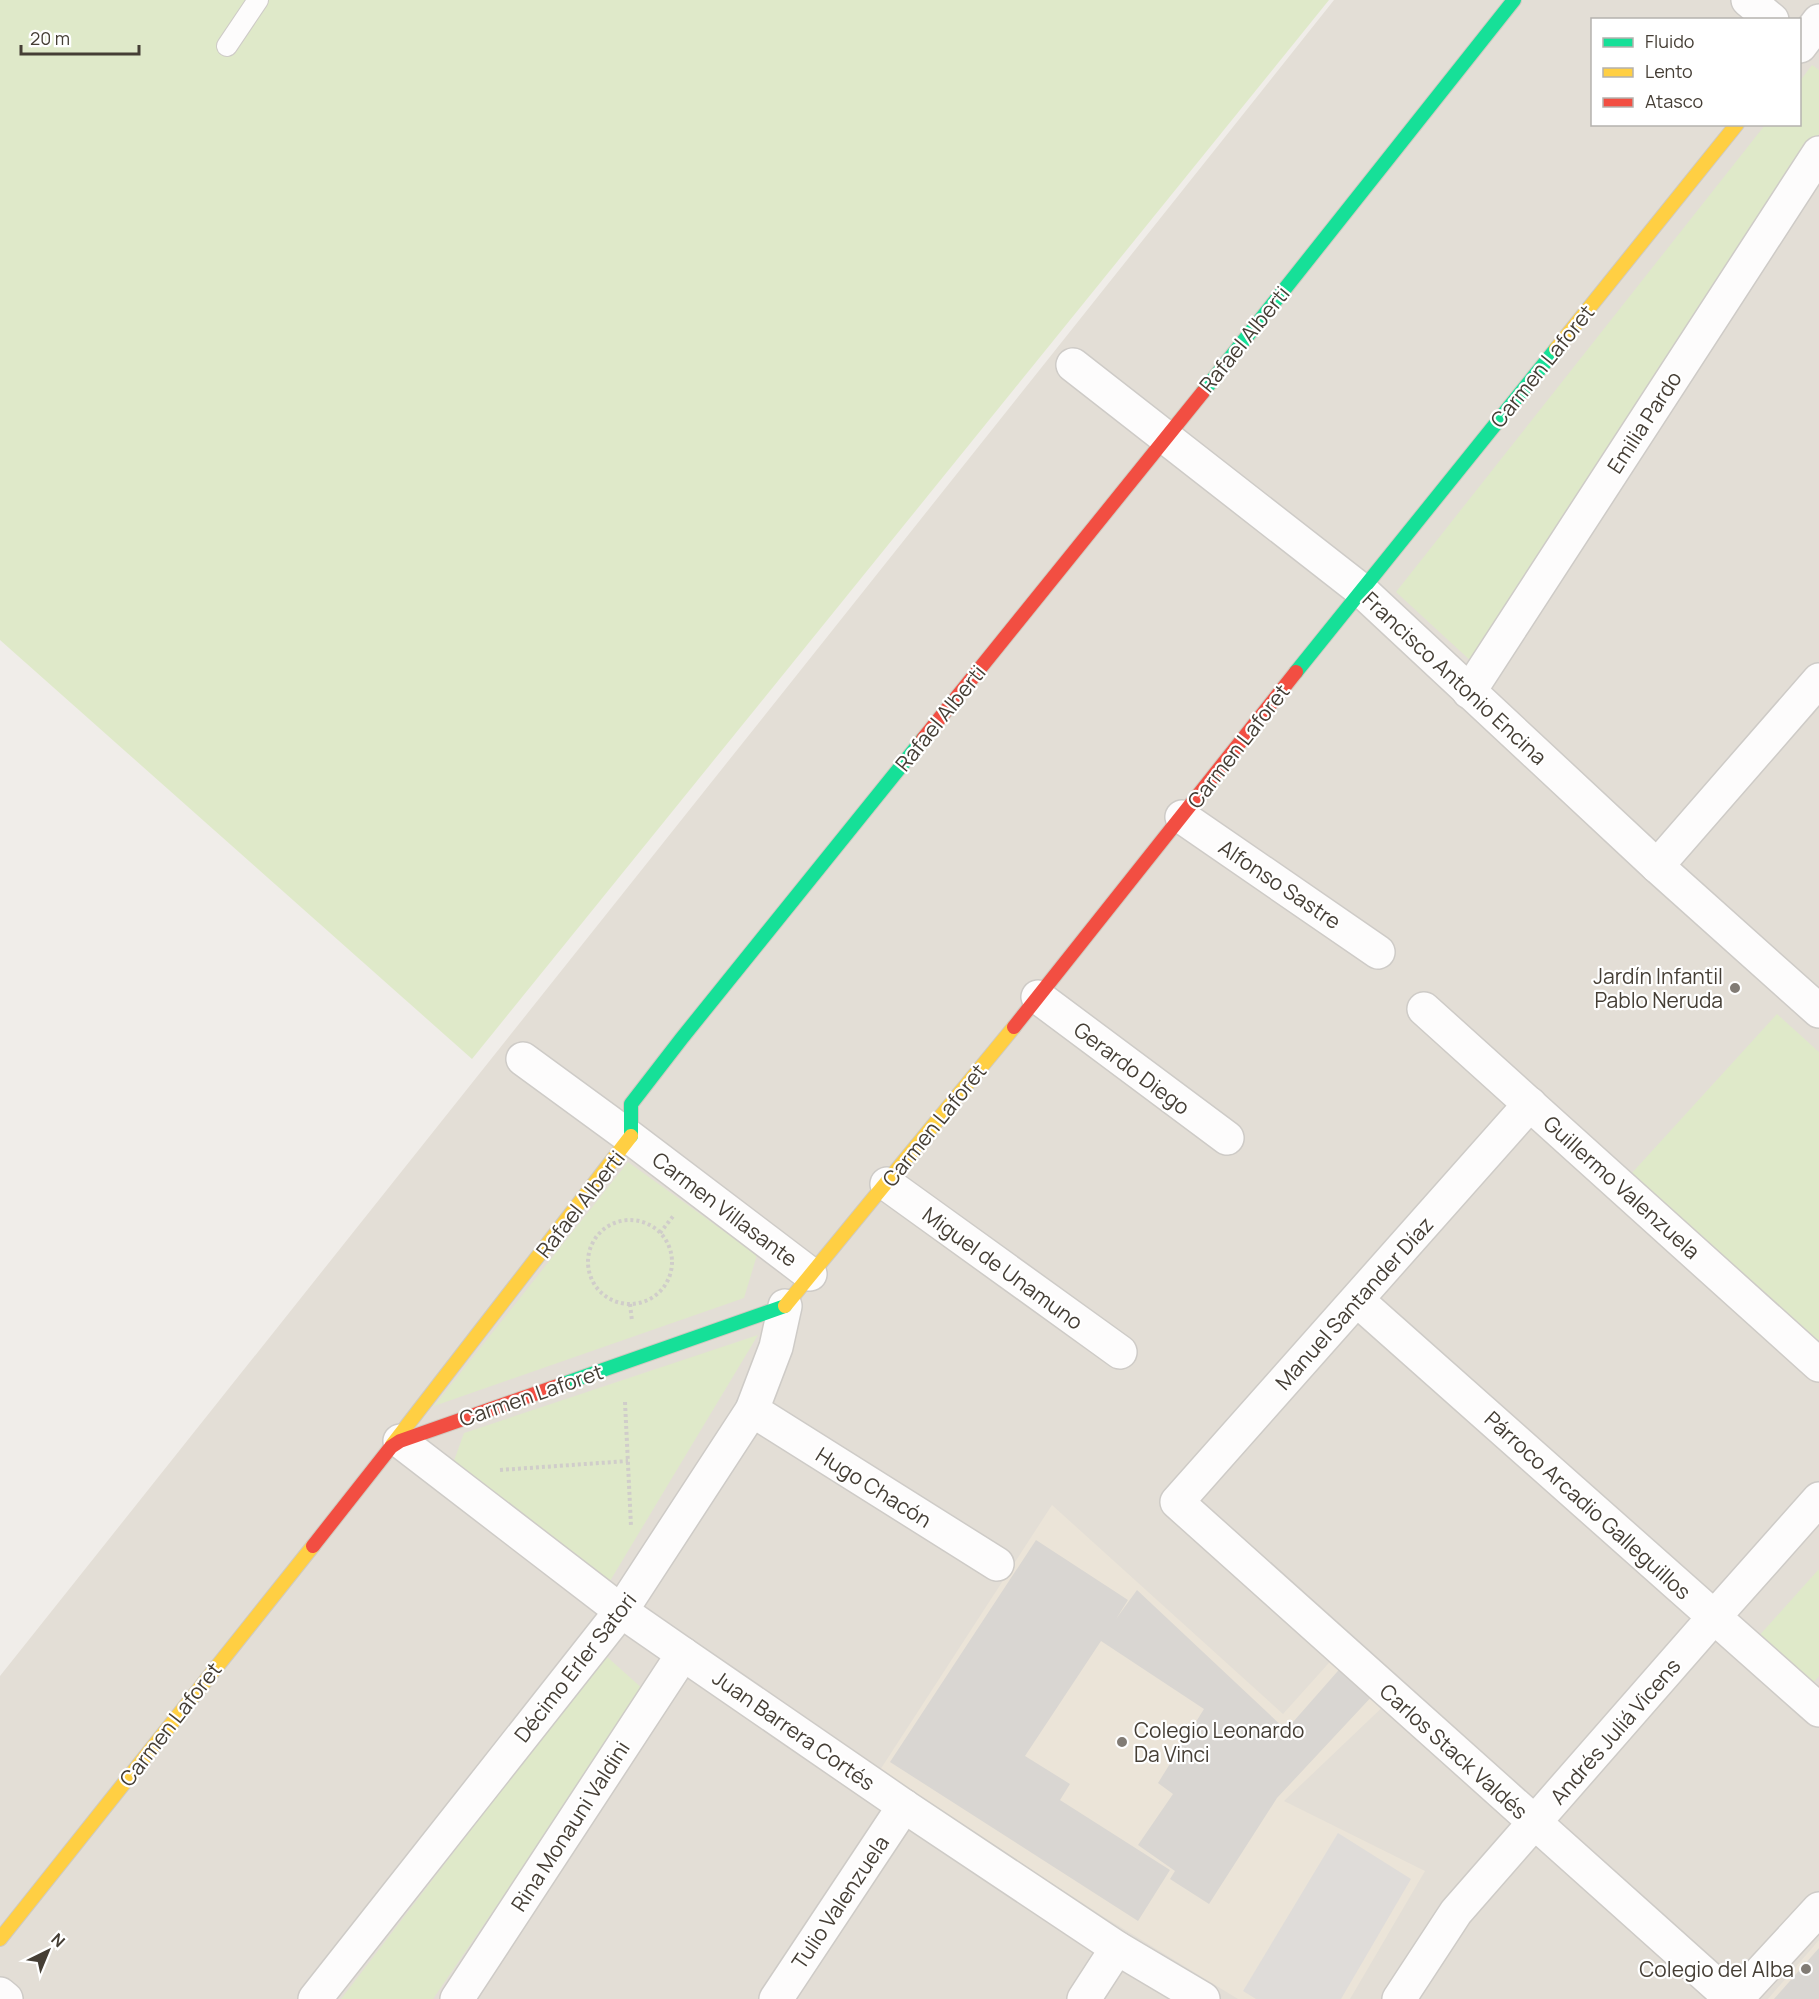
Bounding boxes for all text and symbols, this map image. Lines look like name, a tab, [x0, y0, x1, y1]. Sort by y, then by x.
scale bar	[21, 18, 140, 56]
legend	[1591, 18, 1801, 126]
text: 20 m	[30, 26, 70, 50]
text: Fluido	[1645, 29, 1694, 53]
text: Lento	[1645, 59, 1693, 83]
text: Atasco	[1645, 89, 1703, 113]
street label: Rafael Alberti	[1193, 280, 1295, 398]
street label: Carmen Laforet	[1484, 299, 1600, 433]
street label: Emilia Pardo	[1601, 366, 1687, 478]
street label: Francisco Antonio Encina	[1357, 585, 1553, 771]
street label: Rafael Alberti	[889, 659, 991, 777]
street label: Carmen Laforet	[1181, 678, 1295, 814]
street label: Alfonso Sastre	[1214, 833, 1346, 935]
place label: Jardín Infantil Pablo Neruda	[1593, 962, 1723, 1014]
marker: Jardín Infantil Pablo Neruda	[1728, 981, 1742, 995]
street label: Gerardo Diego	[1068, 1015, 1196, 1121]
street label: Carmen Laforet	[876, 1058, 992, 1192]
street label: Guillermo Valenzuela	[1538, 1109, 1706, 1265]
street label: Rafael Alberti	[529, 1145, 631, 1263]
street label: Carmen Villasante	[647, 1145, 803, 1273]
street label: Miguel de Unamuno	[917, 1200, 1089, 1336]
street label: Manuel Santander Díaz	[1269, 1211, 1439, 1395]
street label: Carmen Laforet	[455, 1357, 607, 1433]
street label: Párroco Arcadio Galleguillos	[1479, 1405, 1697, 1605]
street label: Hugo Chacón	[811, 1440, 937, 1534]
street label: Décimo Erler Satori	[508, 1586, 642, 1748]
street label: Andrés Juliá Vicens	[1544, 1652, 1686, 1810]
street label: Carmen Laforet	[113, 1656, 227, 1792]
street label: Juan Barrera Cortés	[707, 1663, 881, 1797]
street label: Carlos Stack Valdés	[1374, 1677, 1534, 1825]
place label: Colegio Leonardo Da Vinci	[1134, 1716, 1304, 1768]
street label: Rina Monauni Valdini	[504, 1735, 636, 1917]
marker: Colegio Leonardo Da Vinci	[1115, 1735, 1129, 1749]
street label: Tulio Valenzuela	[785, 1830, 895, 1974]
north arrow	[18, 1921, 78, 1981]
text: N	[47, 1928, 70, 1952]
place label: Colegio del Alba	[1639, 1955, 1794, 1983]
marker: Colegio del Alba	[1799, 1962, 1813, 1976]

